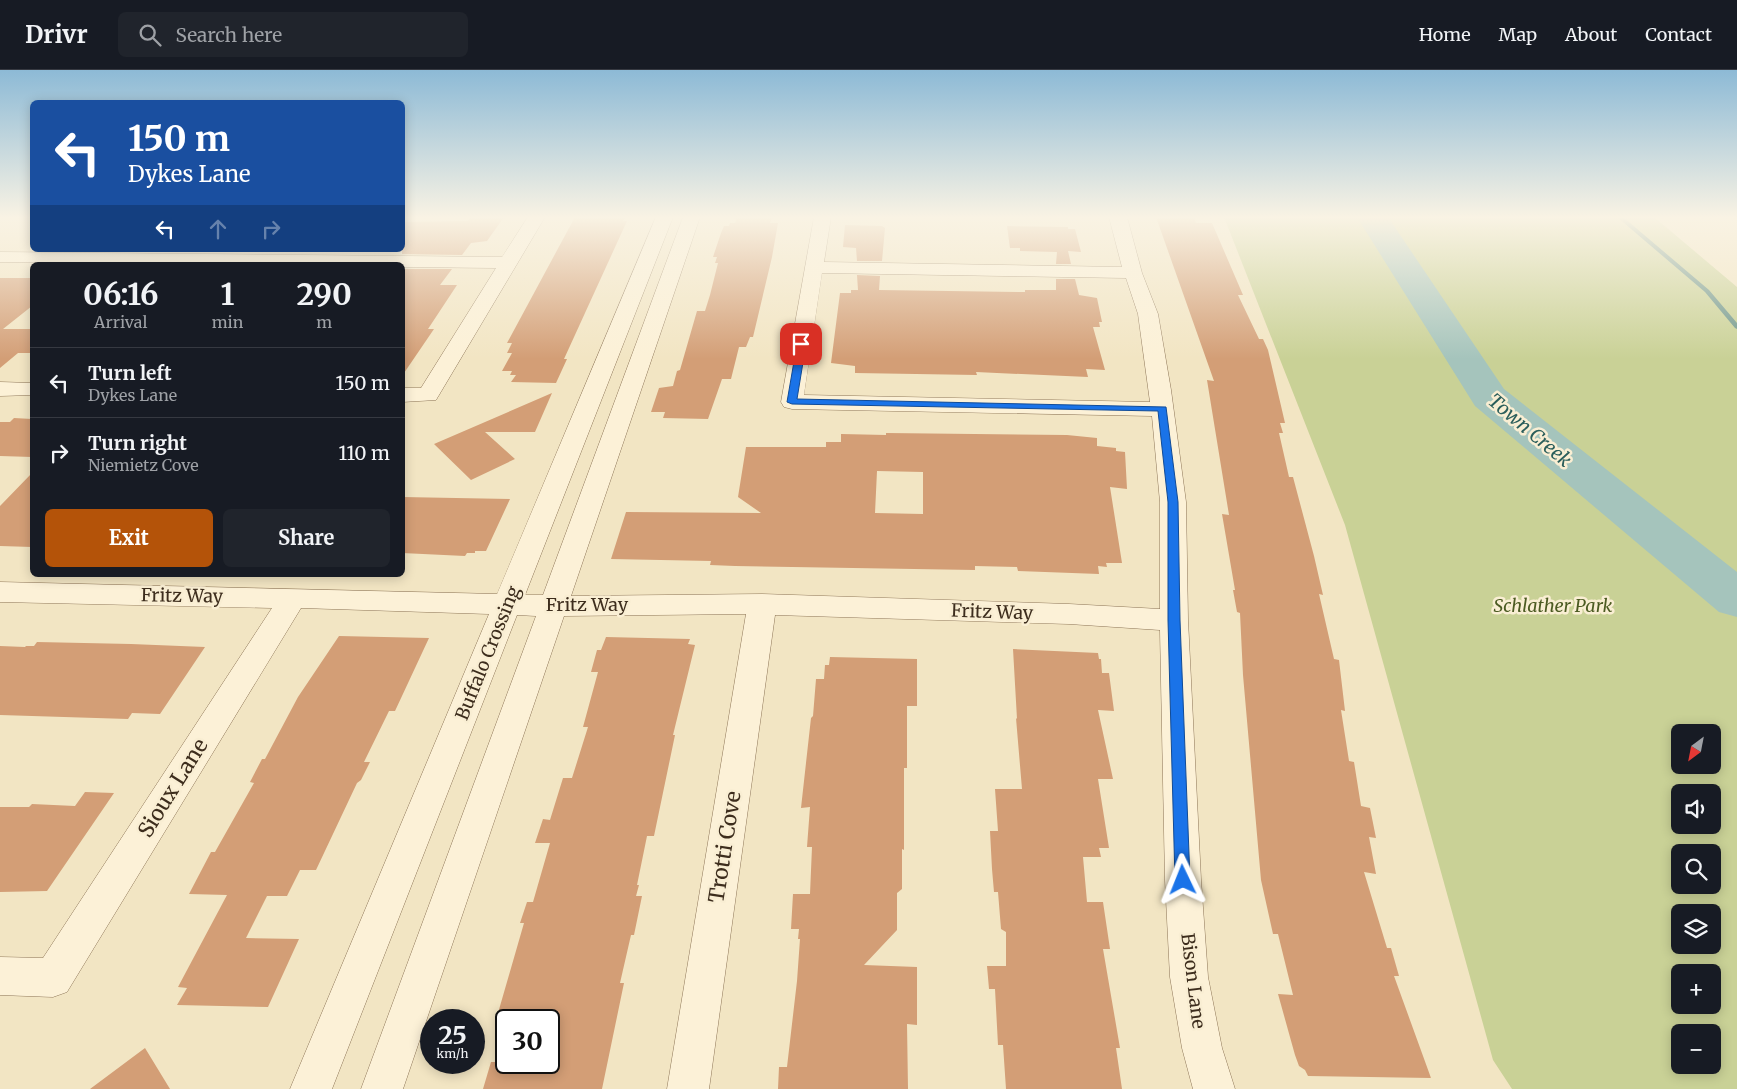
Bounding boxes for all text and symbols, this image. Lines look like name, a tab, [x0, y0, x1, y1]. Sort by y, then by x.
search box	[118, 12, 468, 57]
text: Drivr	[25, 19, 88, 50]
icon: search	[136, 21, 164, 49]
text: Search here	[176, 23, 282, 47]
text: Home	[1419, 23, 1471, 46]
text: Map	[1499, 23, 1537, 46]
text: About	[1565, 23, 1617, 46]
text: Contact	[1645, 23, 1712, 46]
text: 150 m	[128, 117, 230, 161]
icon: left	[45, 120, 110, 185]
text: Dykes Lane	[128, 160, 251, 188]
icon: left	[151, 215, 179, 243]
icon: ahead	[204, 215, 232, 243]
icon: right	[257, 215, 285, 243]
text: 06:16	[83, 275, 159, 313]
text: 1	[221, 275, 234, 313]
text: 290	[296, 275, 352, 313]
text: Arrival	[94, 312, 148, 332]
text: min	[212, 312, 243, 332]
text: m	[316, 312, 332, 332]
pin	[780, 323, 822, 365]
icon: arrive	[787, 330, 815, 358]
text: Turn left	[88, 361, 172, 385]
icon: left	[45, 369, 73, 397]
text: 150 m	[336, 371, 390, 395]
text: Dykes Lane	[88, 385, 177, 405]
water label: Town Creek	[1483, 388, 1577, 472]
text: Turn right	[88, 431, 187, 455]
icon: right	[45, 439, 73, 467]
text: 110 m	[339, 441, 390, 465]
text: Niemietz Cove	[88, 455, 199, 475]
button: Exit	[45, 509, 213, 567]
button: Share	[223, 509, 390, 567]
street label: Buffalo Crossing	[450, 582, 525, 723]
street label: Fritz Way	[141, 583, 224, 608]
street label: Fritz Way	[546, 593, 629, 616]
park label: Schlather Park	[1494, 594, 1613, 617]
street label: Fritz Way	[950, 599, 1034, 624]
north arrow	[1671, 724, 1721, 774]
map controls	[1671, 724, 1721, 1074]
street label: Sioux Lane	[132, 733, 214, 842]
button: sound	[1671, 784, 1721, 834]
street label: Trotti Cove	[702, 789, 747, 905]
button: search	[1671, 844, 1721, 894]
position arrow	[1156, 853, 1208, 905]
button: layers	[1671, 904, 1721, 954]
street label: Bison Lane	[1176, 932, 1211, 1030]
button: +	[1671, 964, 1721, 1014]
speed limit sign: 30	[495, 1009, 560, 1074]
text: 25	[438, 1019, 467, 1051]
button: −	[1671, 1024, 1721, 1074]
text: km/h	[437, 1046, 468, 1061]

